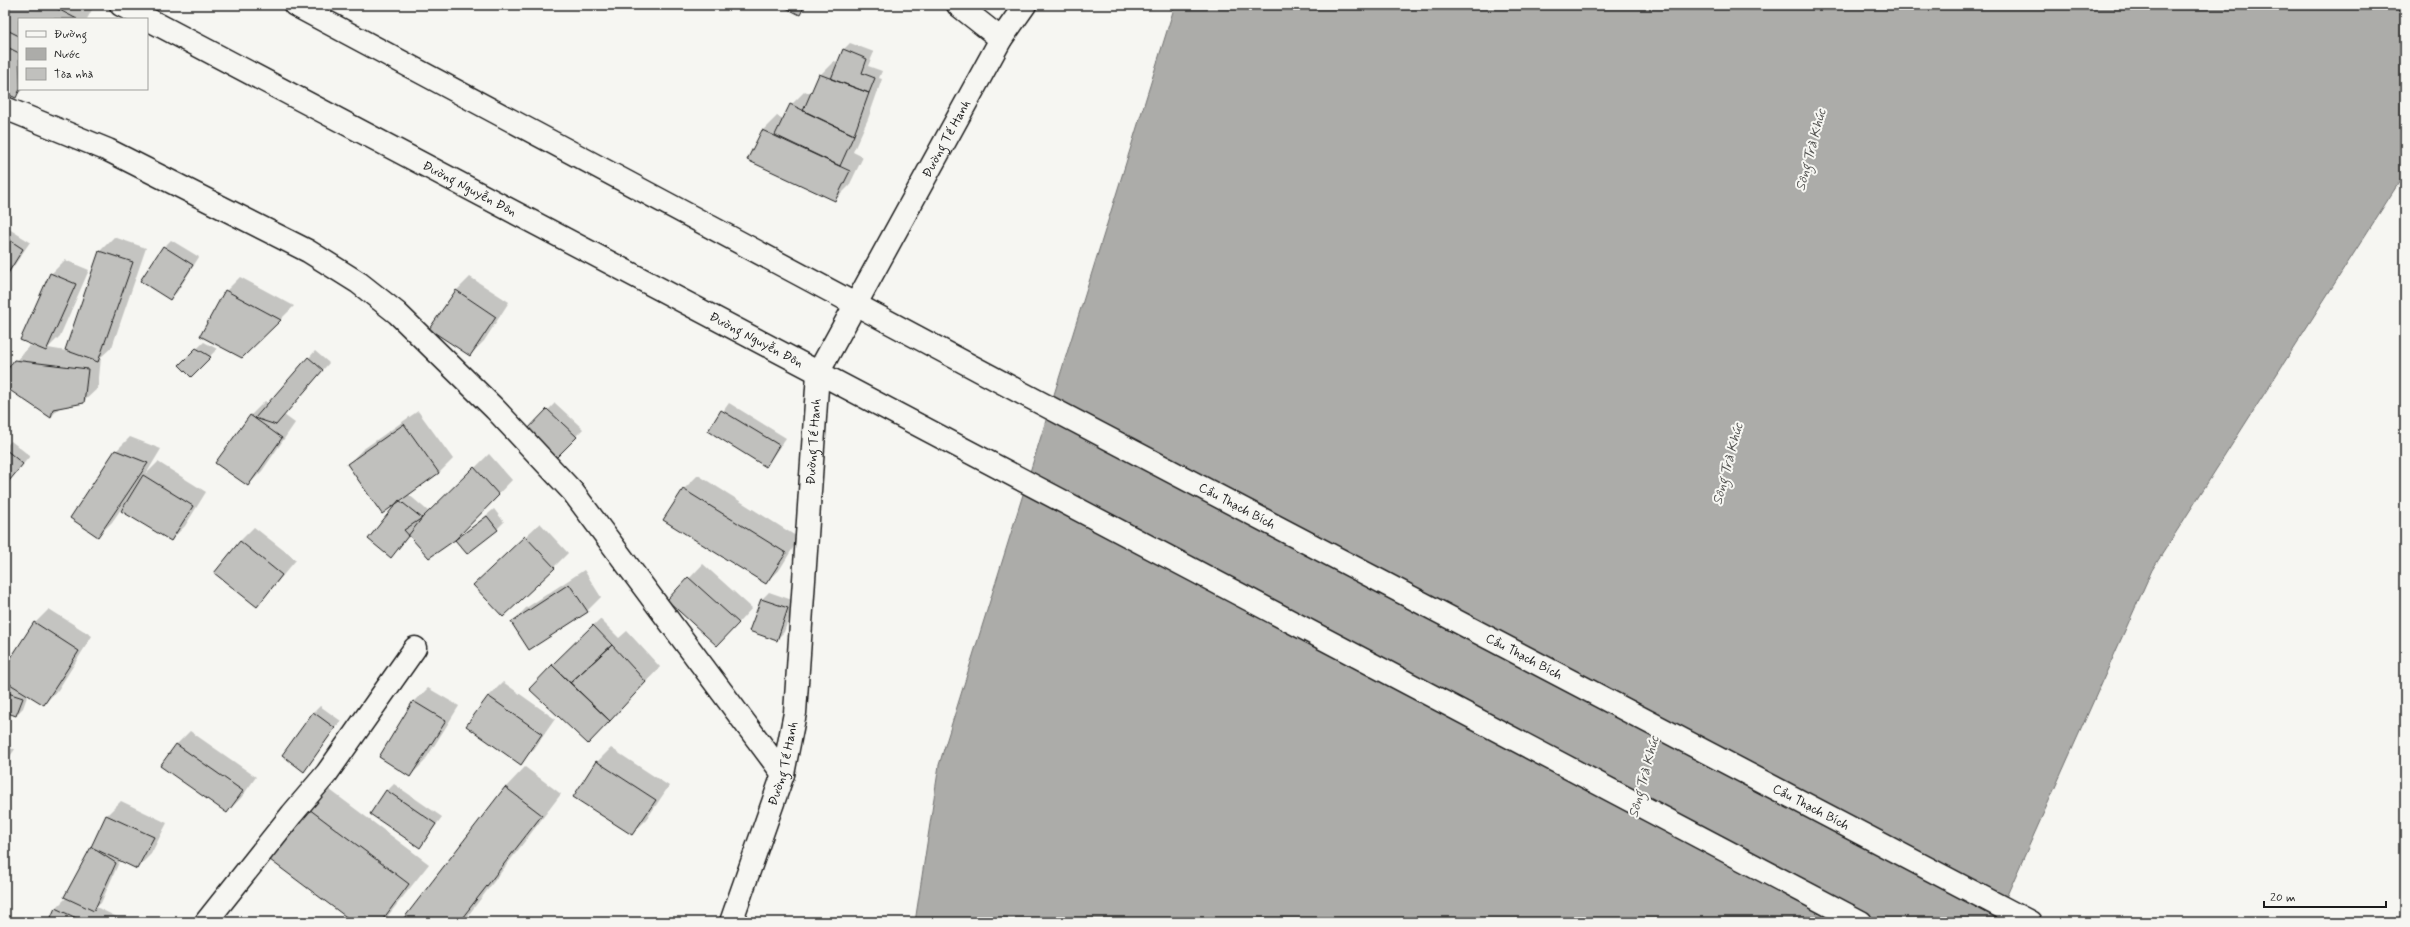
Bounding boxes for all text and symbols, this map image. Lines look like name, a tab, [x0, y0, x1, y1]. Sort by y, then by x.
legend	[18, 18, 148, 90]
text: Đường	[54, 27, 87, 44]
text: Nước	[54, 47, 80, 63]
text: Tòa nhà	[54, 67, 94, 83]
street label: Đường Tế Hanh	[918, 97, 975, 181]
water label: Sông Trà Khúc	[1791, 106, 1833, 193]
street label: Đường Nguyễn Đôn	[420, 157, 519, 220]
street label: Đường Nguyễn Đôn	[706, 308, 806, 371]
street label: Đường Tế Hanh	[802, 398, 825, 485]
water label: Sông Trà Khúc	[1708, 420, 1750, 507]
street label: Cầu Thạch Bích	[1196, 479, 1279, 533]
street label: Cầu Thạch Bích	[1483, 629, 1566, 684]
street label: Đường Tế Hanh	[764, 720, 802, 808]
water label: Sông Trà Khúc	[1624, 733, 1666, 820]
street label: Cầu Thạch Bích	[1770, 780, 1852, 834]
scale bar	[2264, 883, 2386, 909]
text: 20 m	[2270, 890, 2296, 906]

